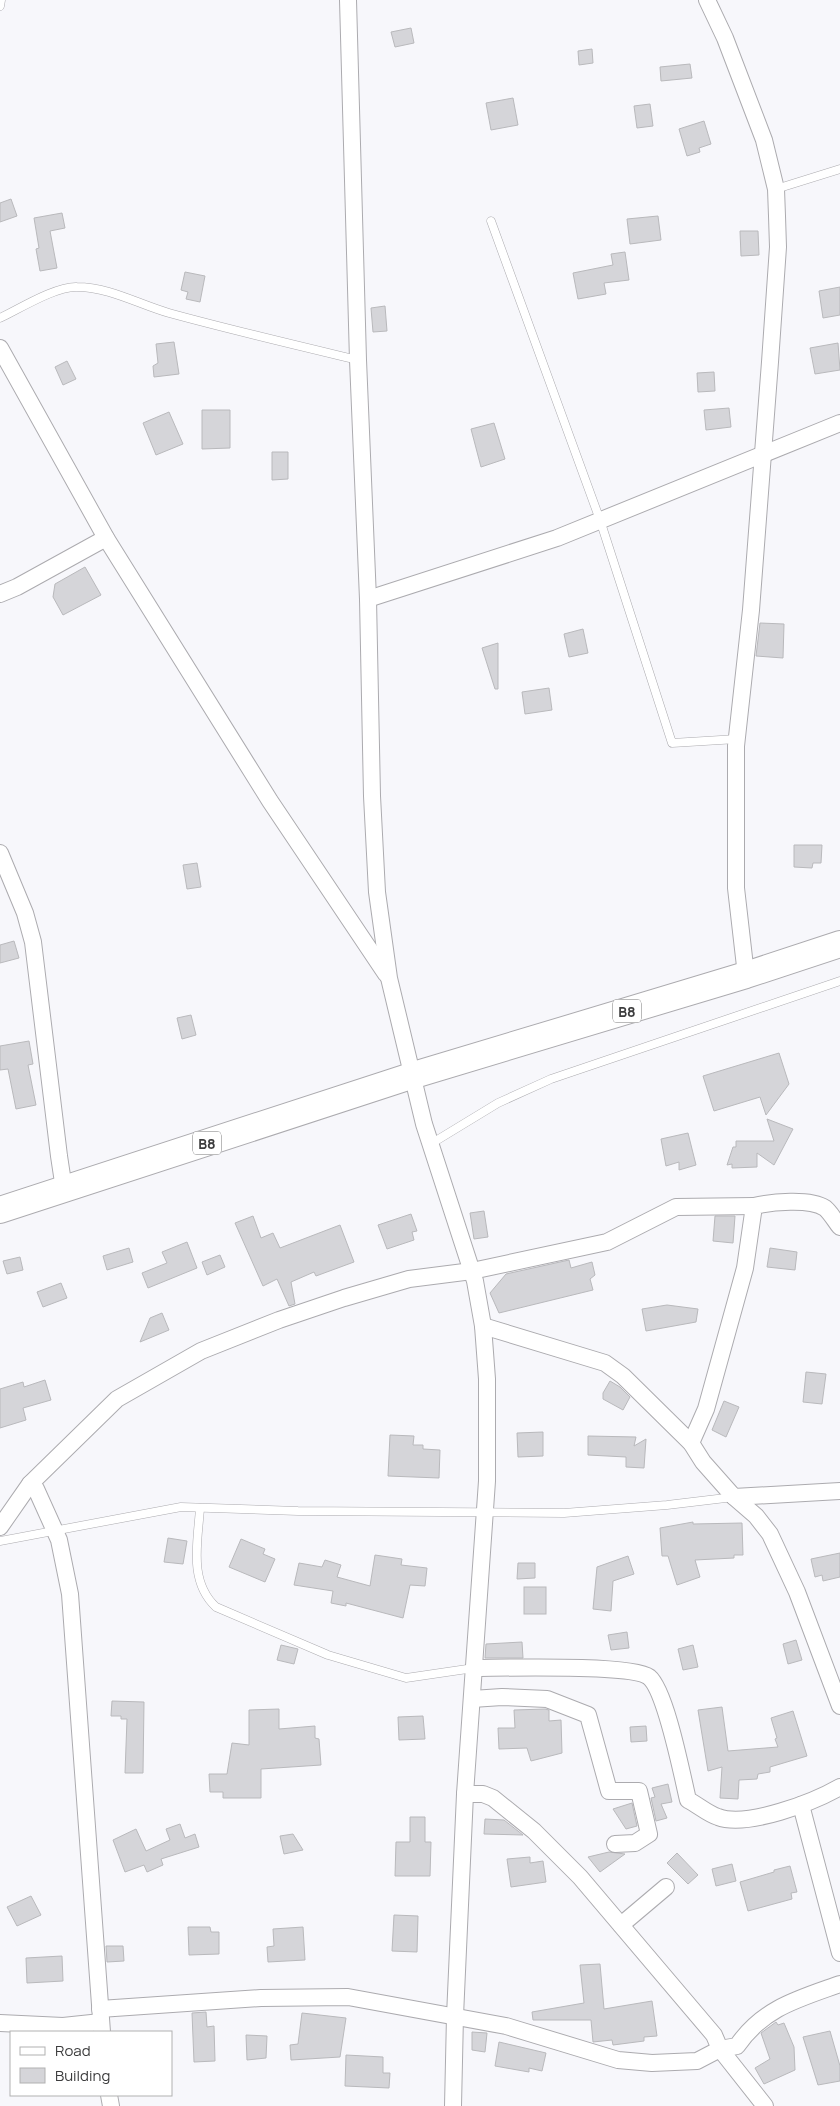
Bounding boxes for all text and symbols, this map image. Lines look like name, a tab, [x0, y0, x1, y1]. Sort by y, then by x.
road number: B8	[613, 999, 641, 1022]
road number: B8	[193, 1132, 221, 1154]
legend	[10, 2031, 172, 2096]
text: Road	[55, 2040, 91, 2061]
text: Building	[55, 2065, 110, 2086]

